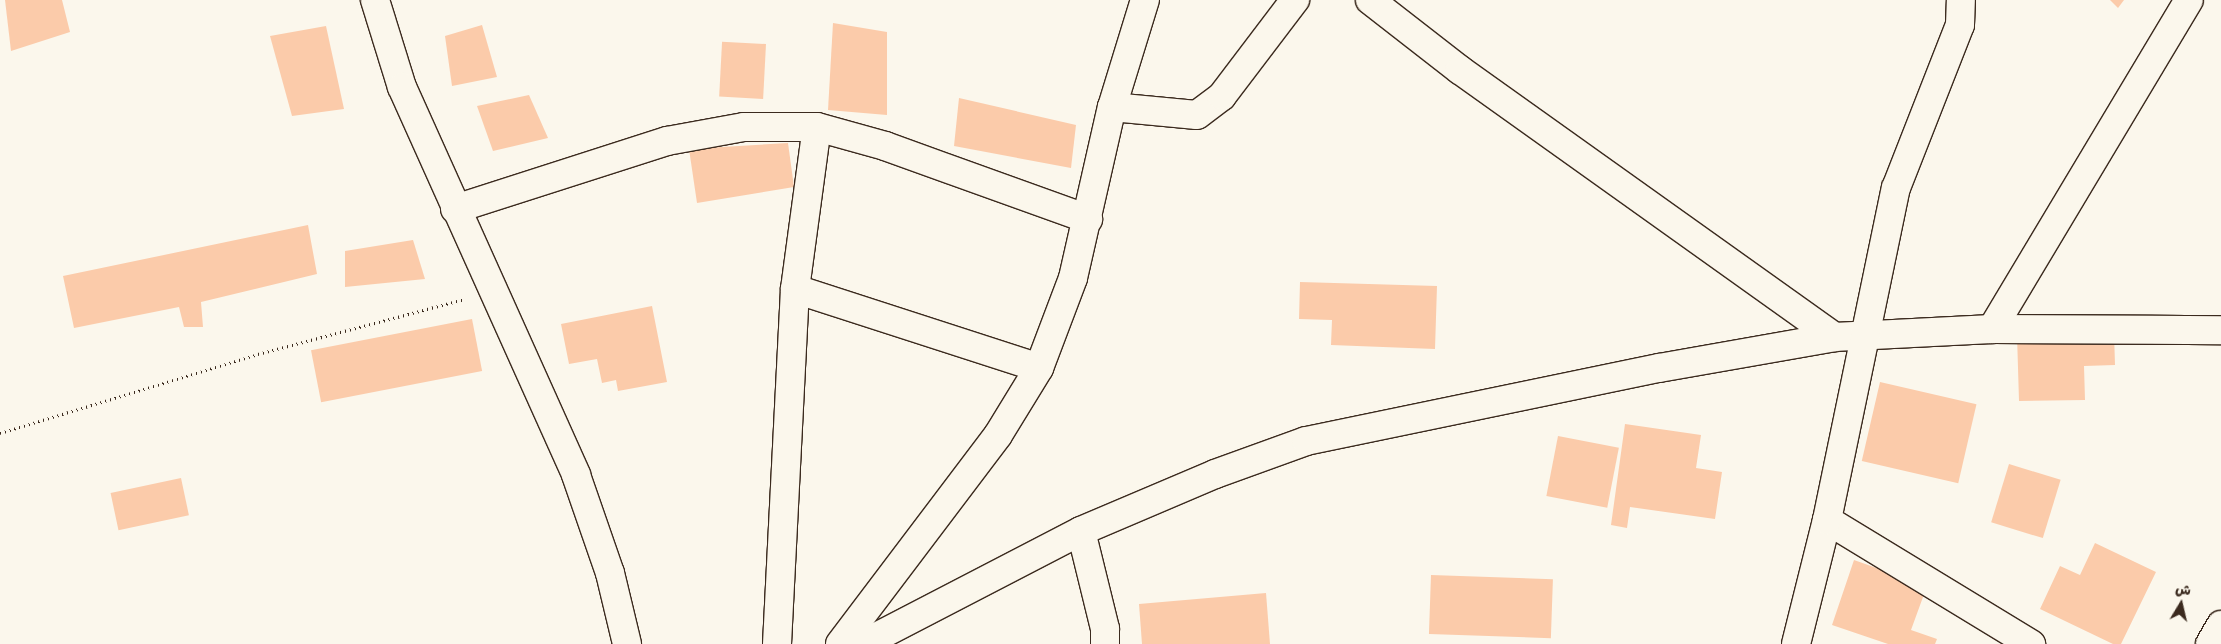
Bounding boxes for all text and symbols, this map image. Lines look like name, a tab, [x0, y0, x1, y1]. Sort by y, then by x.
text: ش	[2174, 578, 2193, 599]
north arrow	[2156, 579, 2206, 629]

